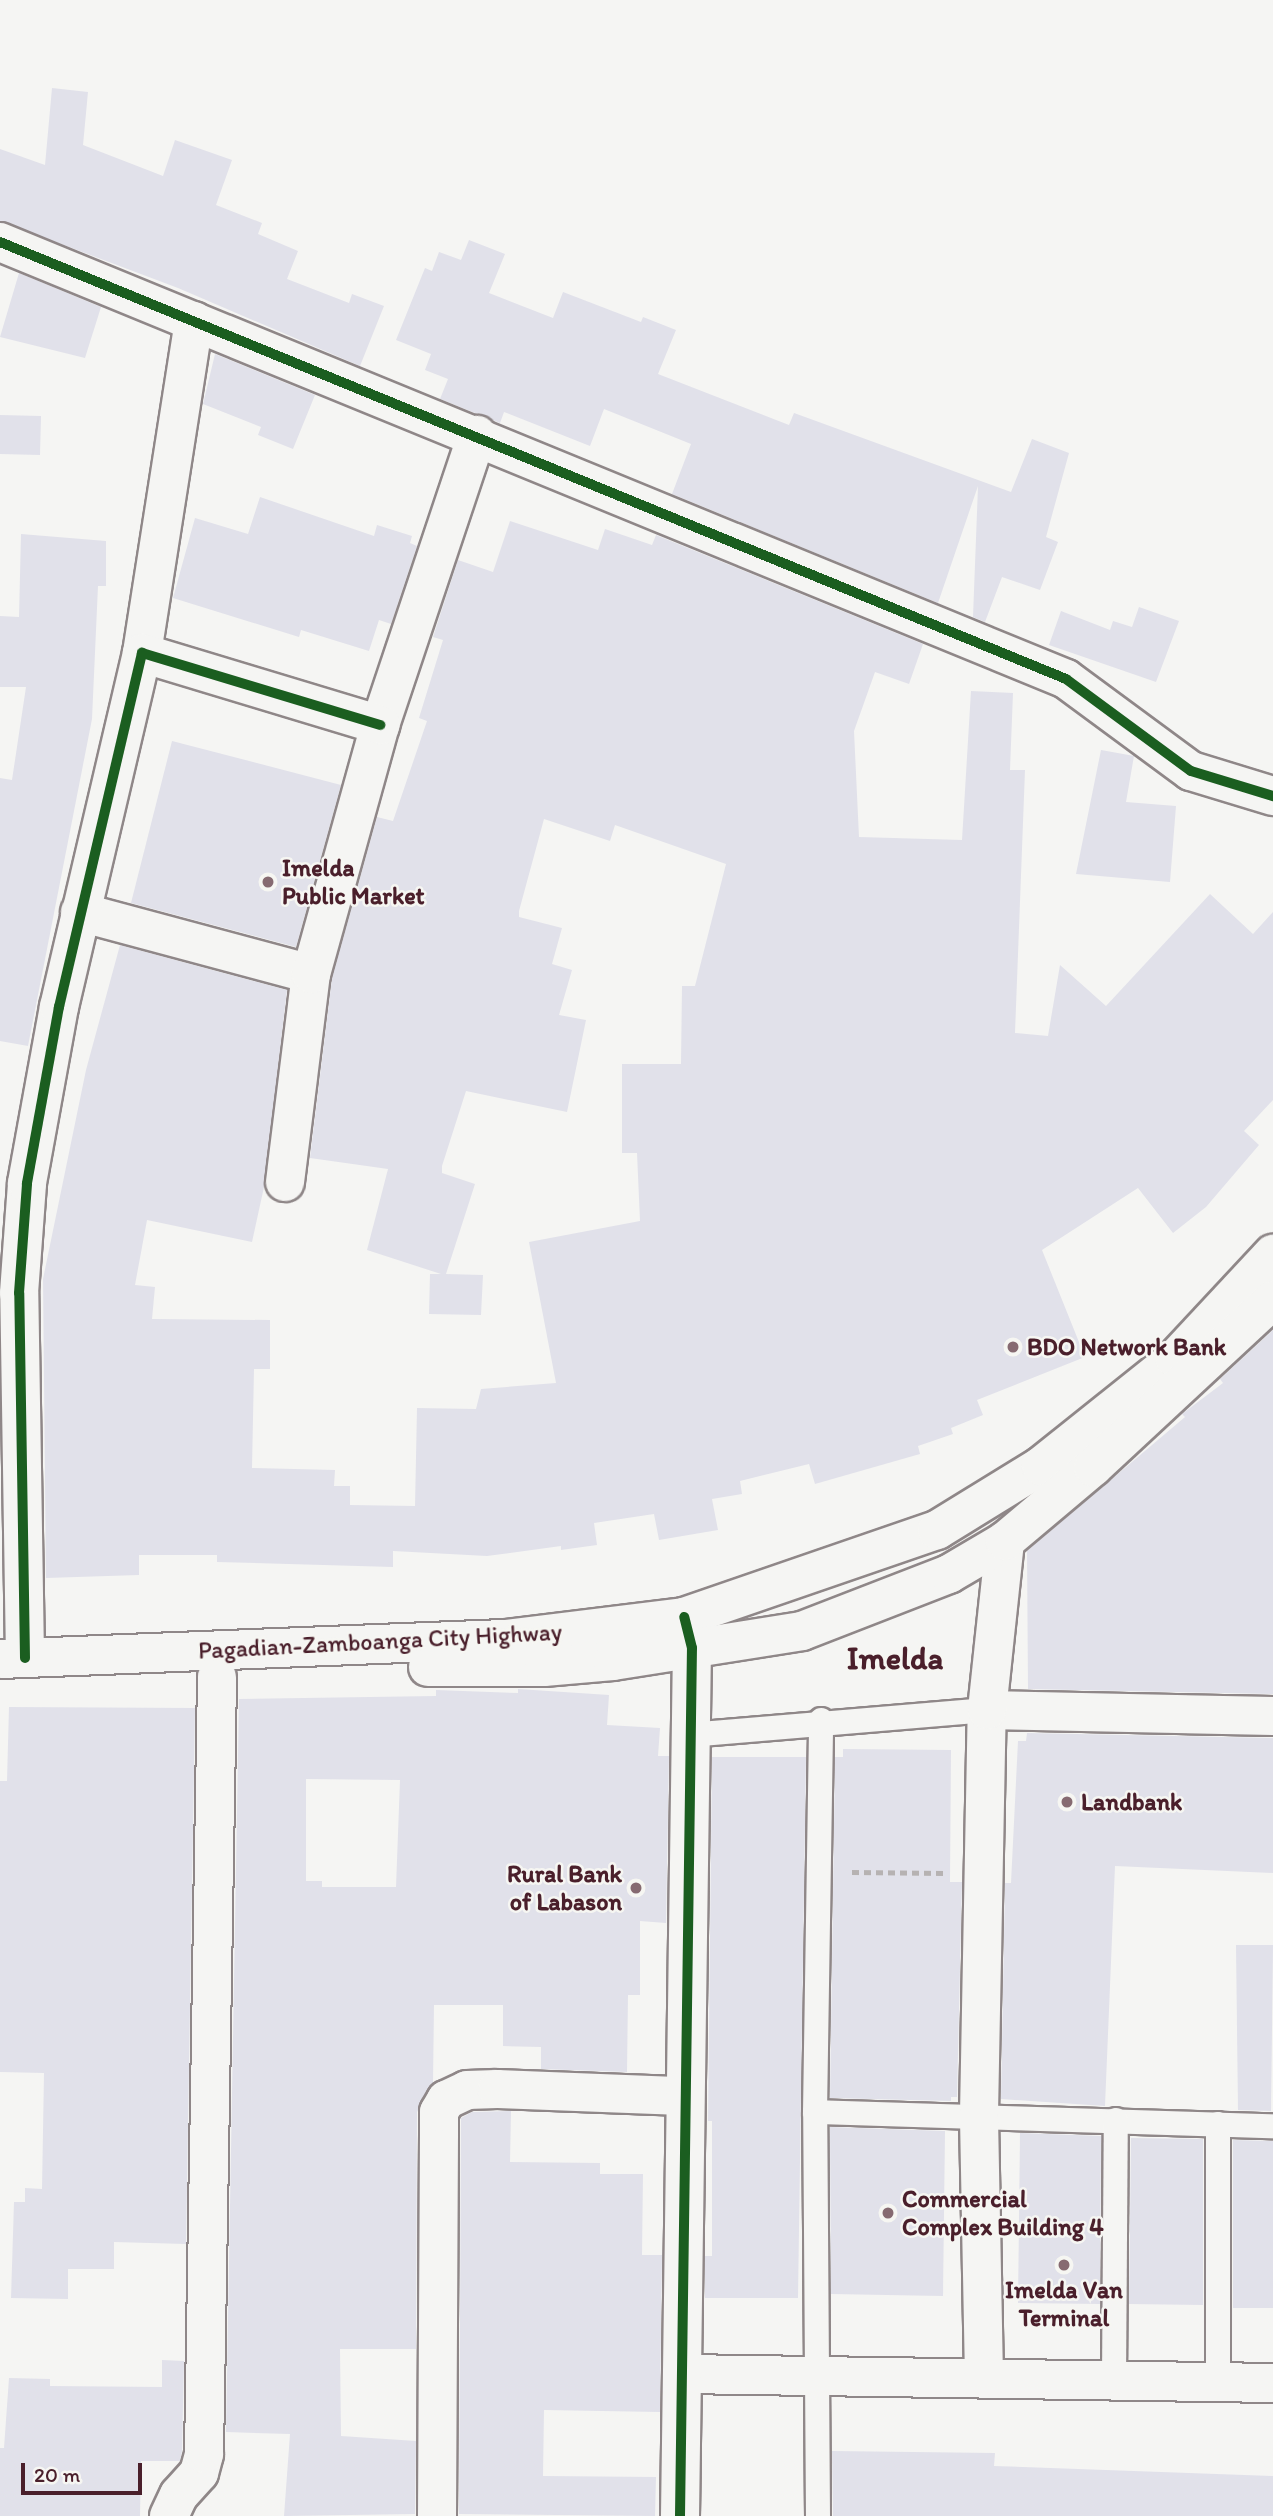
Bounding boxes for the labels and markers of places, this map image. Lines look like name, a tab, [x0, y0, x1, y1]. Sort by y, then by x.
place label: Imelda Public Market	[282, 854, 425, 910]
marker: Imelda Public Market	[260, 874, 276, 890]
place label: BDO Network Bank	[1027, 1333, 1227, 1361]
marker: BDO Network Bank	[1005, 1339, 1021, 1355]
place label: Landbank	[1081, 1788, 1182, 1816]
marker: Landbank	[1059, 1794, 1075, 1810]
place label: Rural Bank of Labason	[507, 1860, 622, 1916]
marker: Rural Bank of Labason	[628, 1880, 644, 1896]
place label: Commercial Complex Building 4	[902, 2185, 1104, 2241]
marker: Commercial Complex Building 4	[880, 2205, 896, 2221]
marker: Imelda Van Terminal	[1056, 2257, 1072, 2273]
place label: Imelda Van Terminal	[1006, 2276, 1122, 2332]

